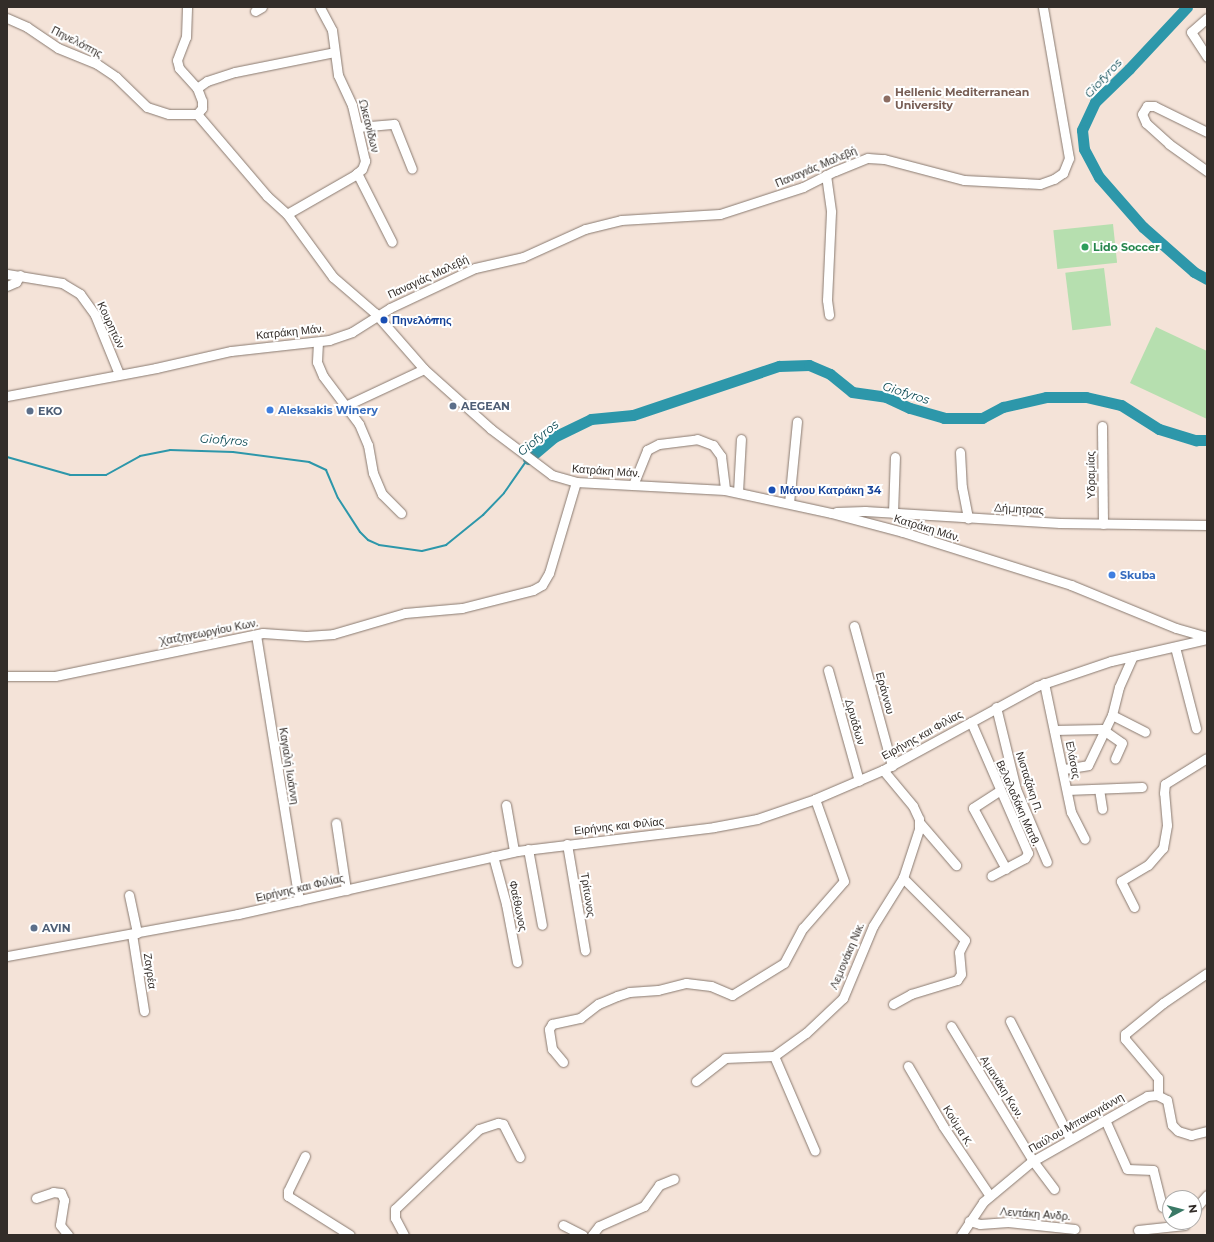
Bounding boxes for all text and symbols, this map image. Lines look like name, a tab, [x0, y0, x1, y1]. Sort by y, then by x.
street label: Πηνελόπης	[49, 23, 105, 61]
water label: Giofyros	[1081, 55, 1125, 101]
place label: Hellenic Mediterranean University	[895, 86, 1029, 112]
marker: Hellenic Mediterranean University	[882, 94, 892, 104]
street label: Ωκεανίδων	[356, 98, 382, 154]
street label: Παναγιάς Μαλεβή	[773, 144, 859, 190]
place label: Lido Soccer	[1093, 240, 1160, 254]
marker: Lido Soccer	[1080, 242, 1090, 252]
street label: Παναγιάς Μαλεβή	[386, 253, 470, 301]
street label: Κουρητών	[94, 300, 128, 350]
place label: Πηνελόπης	[392, 313, 452, 327]
marker: Πηνελόπης	[379, 315, 389, 325]
street label: Κατράκη Μάν.	[255, 322, 325, 342]
water label: Giofyros	[881, 379, 931, 407]
place label: AEGEAN	[461, 399, 510, 413]
marker: AEGEAN	[448, 401, 458, 411]
place label: Aleksakis Winery	[278, 403, 378, 417]
place label: EKO	[38, 404, 62, 418]
marker: Aleksakis Winery	[265, 405, 275, 415]
marker: EKO	[25, 406, 35, 416]
water label: Giofyros	[515, 417, 561, 459]
water label: Giofyros	[199, 431, 249, 449]
street label: Υδραμίας	[1084, 451, 1098, 499]
street label: Κατράκη Μάν.	[571, 462, 641, 480]
place label: Μάνου Κατράκη 34	[780, 483, 881, 497]
marker: Μάνου Κατράκη 34	[767, 485, 777, 495]
street label: Δήμητρας	[994, 501, 1044, 517]
street label: Κατράκη Μάν.	[892, 512, 962, 544]
place label: Skuba	[1120, 568, 1156, 582]
marker: Skuba	[1107, 570, 1117, 580]
street label: Χατζηγεωργίου Κων.	[159, 616, 259, 648]
street label: Εράννου	[873, 670, 897, 716]
street label: Δρυάδων	[842, 698, 868, 746]
street label: Ειρήνης και Φιλίας	[879, 707, 965, 763]
street label: Καγιαλή Ιωάννη	[276, 726, 302, 806]
street label: Ελάσας	[1063, 740, 1083, 780]
street label: Νισταζάκη Π.	[1013, 750, 1045, 814]
street label: Βελαλαδάκη Ματθ.	[993, 758, 1043, 848]
street label: Ειρήνης και Φιλίας	[573, 815, 665, 837]
street label: Ειρήνης και Φιλίας	[255, 871, 345, 905]
street label: Τρίτωνος	[578, 872, 598, 918]
street label: Φαέθωνος	[506, 879, 530, 933]
place label: AVIN	[42, 921, 71, 935]
street label: Λεμονάκη Νικ.	[827, 921, 867, 991]
marker: AVIN	[29, 923, 39, 933]
street label: Ζαγρέα	[141, 952, 159, 990]
street label: Αμανάκη Κων.	[978, 1053, 1026, 1121]
street label: Παύλου Μπακογιάννη	[1026, 1090, 1126, 1156]
street label: Κούμα Κ.	[940, 1103, 976, 1149]
north arrow	[1162, 1190, 1202, 1230]
text: N	[1185, 1203, 1200, 1214]
street label: Λεντάκη Ανδρ.	[999, 1205, 1071, 1223]

